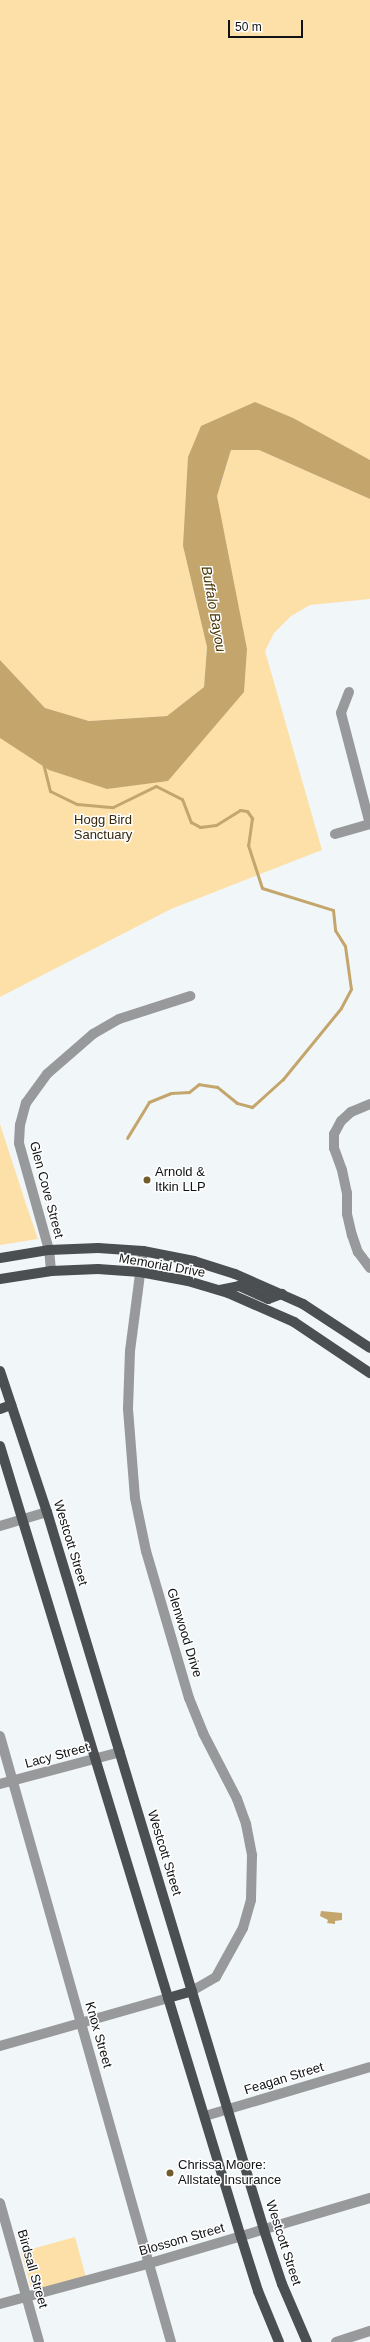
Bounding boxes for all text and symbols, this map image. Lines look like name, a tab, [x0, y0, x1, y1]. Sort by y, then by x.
scale bar	[230, 12, 305, 38]
text: 50 m	[235, 20, 262, 34]
water label: Buffalo Bayou	[198, 565, 230, 653]
park label: Hogg Bird Sanctuary	[74, 813, 132, 844]
street label: Glen Cove Street	[26, 1140, 66, 1240]
place label: Arnold & Itkin LLP	[155, 1165, 206, 1196]
marker: Arnold & Itkin LLP	[142, 1175, 152, 1185]
street label: Memorial Drive	[118, 1251, 206, 1281]
street label: Westcott Street	[50, 1498, 90, 1588]
street label: Glenwood Drive	[163, 1586, 205, 1680]
street label: Lacy Street	[23, 1740, 91, 1772]
street label: Westcott Street	[144, 1808, 184, 1898]
street label: Knox Street	[81, 2000, 115, 2070]
street label: Feagan Street	[242, 2059, 326, 2099]
place label: Chrissa Moore: Allstate Insurance	[178, 2158, 281, 2189]
marker: Chrissa Moore: Allstate Insurance	[165, 2168, 175, 2178]
street label: Westcott Street	[262, 2198, 304, 2288]
street label: Blossom Street	[137, 2220, 227, 2260]
street label: Birdsall Street	[13, 2228, 51, 2310]

